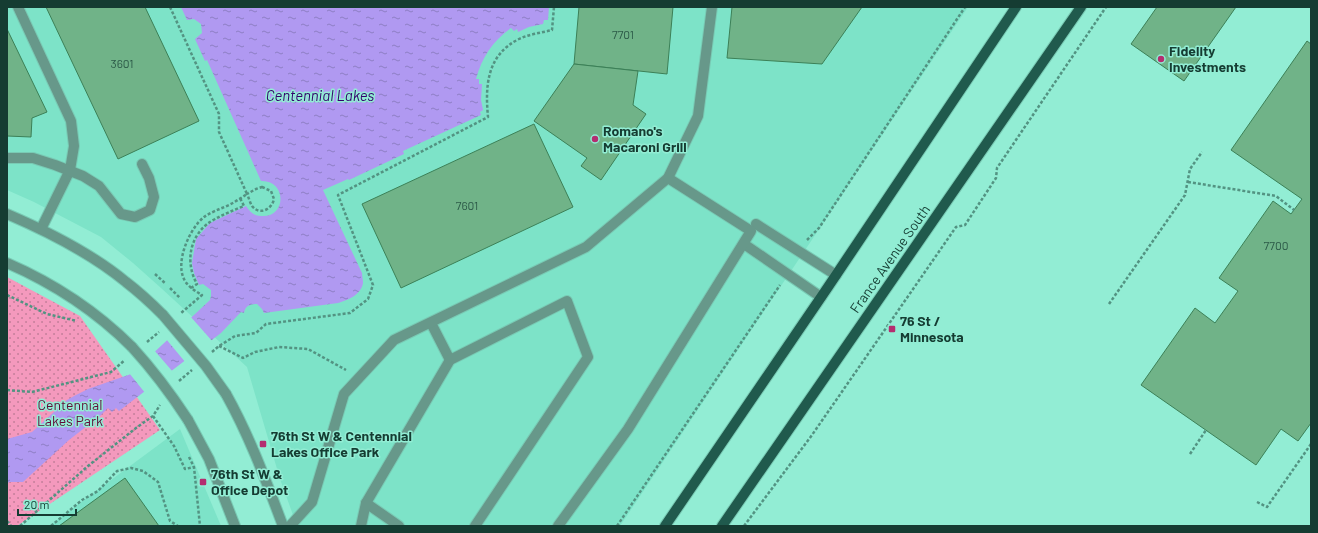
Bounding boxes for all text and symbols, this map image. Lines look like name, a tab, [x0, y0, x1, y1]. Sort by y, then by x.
house number: 7701	[612, 27, 634, 41]
place label: Fidelity Investments	[1169, 42, 1246, 75]
marker: Fidelity Investments	[1156, 54, 1166, 64]
house number: 3601	[110, 56, 134, 70]
water label: Centennial Lakes	[266, 86, 374, 104]
place label: Romano's Macaroni Grill	[603, 122, 687, 155]
marker: Romano's Macaroni Grill	[590, 134, 600, 144]
house number: 7601	[456, 198, 478, 212]
street label: France Avenue South	[846, 201, 933, 316]
house number: 7700	[1264, 238, 1288, 252]
place label: 76 St / Minnesota	[900, 312, 964, 345]
marker: 76 St / Minnesota	[887, 324, 897, 334]
park label: Centennial Lakes Park	[37, 396, 103, 429]
place label: 76th St W & Centennial Lakes Office Park	[271, 427, 412, 460]
marker: 76th St W & Centennial Lakes Office Park	[258, 439, 268, 449]
place label: 76th St W & Office Depot	[211, 465, 288, 498]
marker: 76th St W & Office Depot	[198, 477, 208, 487]
scale bar	[18, 491, 76, 517]
text: 20 m	[24, 497, 50, 511]

